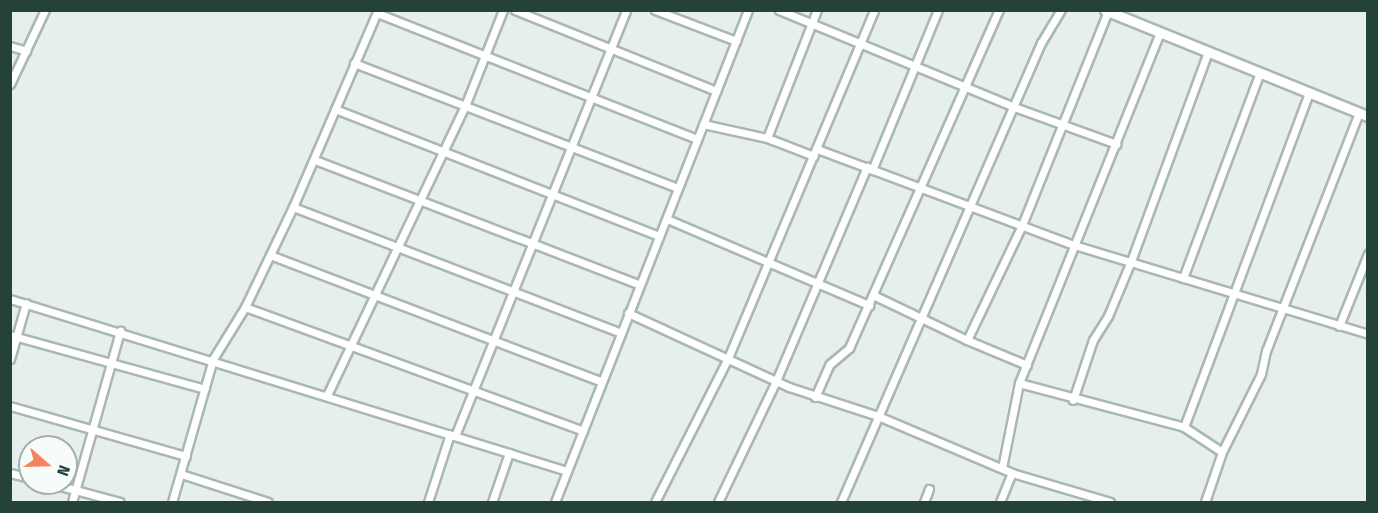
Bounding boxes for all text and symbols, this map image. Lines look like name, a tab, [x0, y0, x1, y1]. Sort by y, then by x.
north arrow	[18, 435, 78, 495]
text: N	[53, 463, 74, 478]

